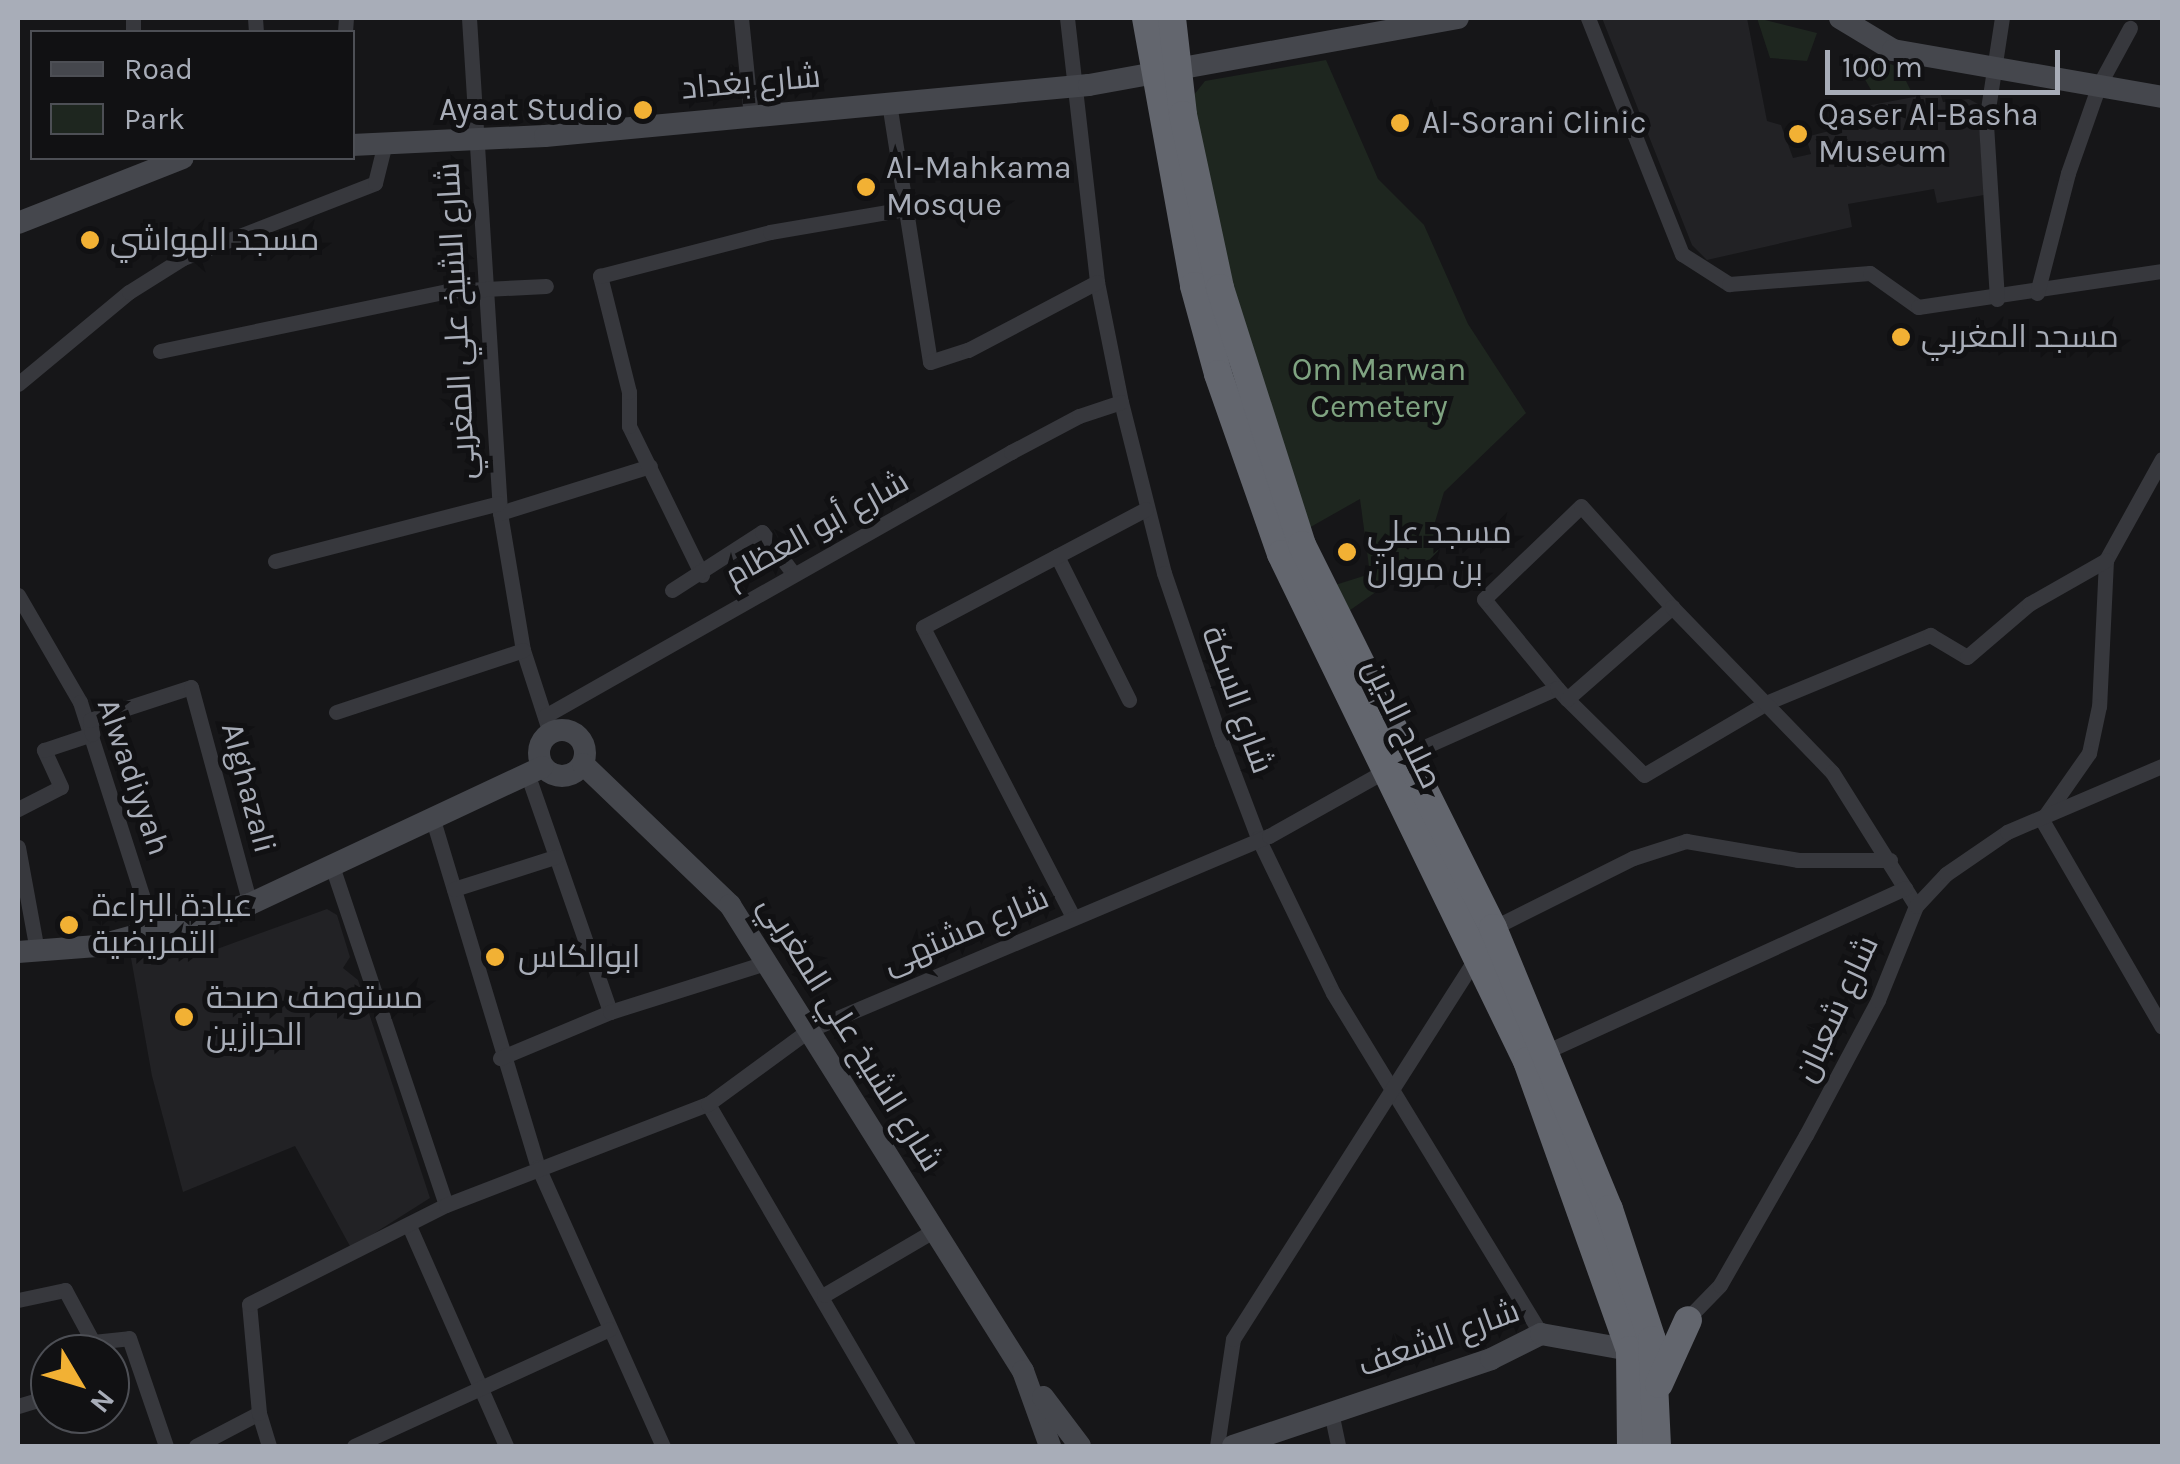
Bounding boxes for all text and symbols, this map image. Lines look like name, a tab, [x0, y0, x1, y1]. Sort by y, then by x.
legend	[30, 30, 355, 160]
scale bar	[1830, 30, 2065, 92]
text: 100 m	[1842, 49, 1923, 85]
text: Road	[124, 51, 193, 87]
street label: شارع بغداد	[680, 58, 822, 108]
place label: Ayaat Studio	[439, 91, 623, 129]
place label: Qaser Al-Basha Museum	[1818, 97, 2039, 172]
marker: Ayaat Studio	[632, 99, 654, 121]
text: Park	[124, 101, 185, 137]
place label: Al-Sorani Clinic	[1422, 104, 1646, 142]
marker: Al-Sorani Clinic	[1387, 110, 1413, 136]
marker: Qaser Al-Basha Museum	[1787, 123, 1809, 145]
place label: Al-Mahkama Mosque	[886, 150, 1072, 225]
street label: شارع الشيخ علي المغربي	[430, 161, 484, 481]
marker: Al-Mahkama Mosque	[855, 176, 877, 198]
place label: مسجد الهواشي	[110, 221, 319, 259]
marker: مسجد الهواشي	[79, 229, 101, 251]
place label: مسجد المغربي	[1921, 318, 2119, 356]
marker: مسجد المغربي	[1890, 326, 1912, 348]
park label: Om Marwan Cemetery	[1292, 352, 1466, 427]
street label: شارع أبو العظام	[718, 463, 916, 595]
place label: مسجد علي بن مروان	[1367, 515, 1512, 590]
marker: مسجد علي بن مروان	[1336, 541, 1358, 563]
street label: شارع السكة	[1193, 621, 1281, 779]
street label: صلاح الدين	[1354, 653, 1450, 795]
street label: Alwadiyyah	[88, 694, 178, 860]
street label: Alghazali	[212, 718, 284, 858]
street label: شارع مشتهى	[877, 879, 1055, 983]
place label: عيادة البراءة التمريضية	[92, 888, 253, 963]
street label: شارع الشيخ علي المغربي	[750, 889, 950, 1179]
marker: عيادة البراءة التمريضية	[56, 912, 82, 938]
street label: شارع شعبان	[1787, 930, 1887, 1088]
place label: ابوالكاس	[518, 938, 640, 976]
marker: ابوالكاس	[482, 944, 508, 970]
place label: مستوصف صبحة الحرازين	[206, 980, 423, 1055]
marker: مستوصف صبحة الحرازين	[171, 1004, 197, 1030]
street label: شارع الشعف	[1353, 1292, 1525, 1386]
north arrow	[30, 1334, 130, 1434]
text: N	[83, 1383, 122, 1420]

